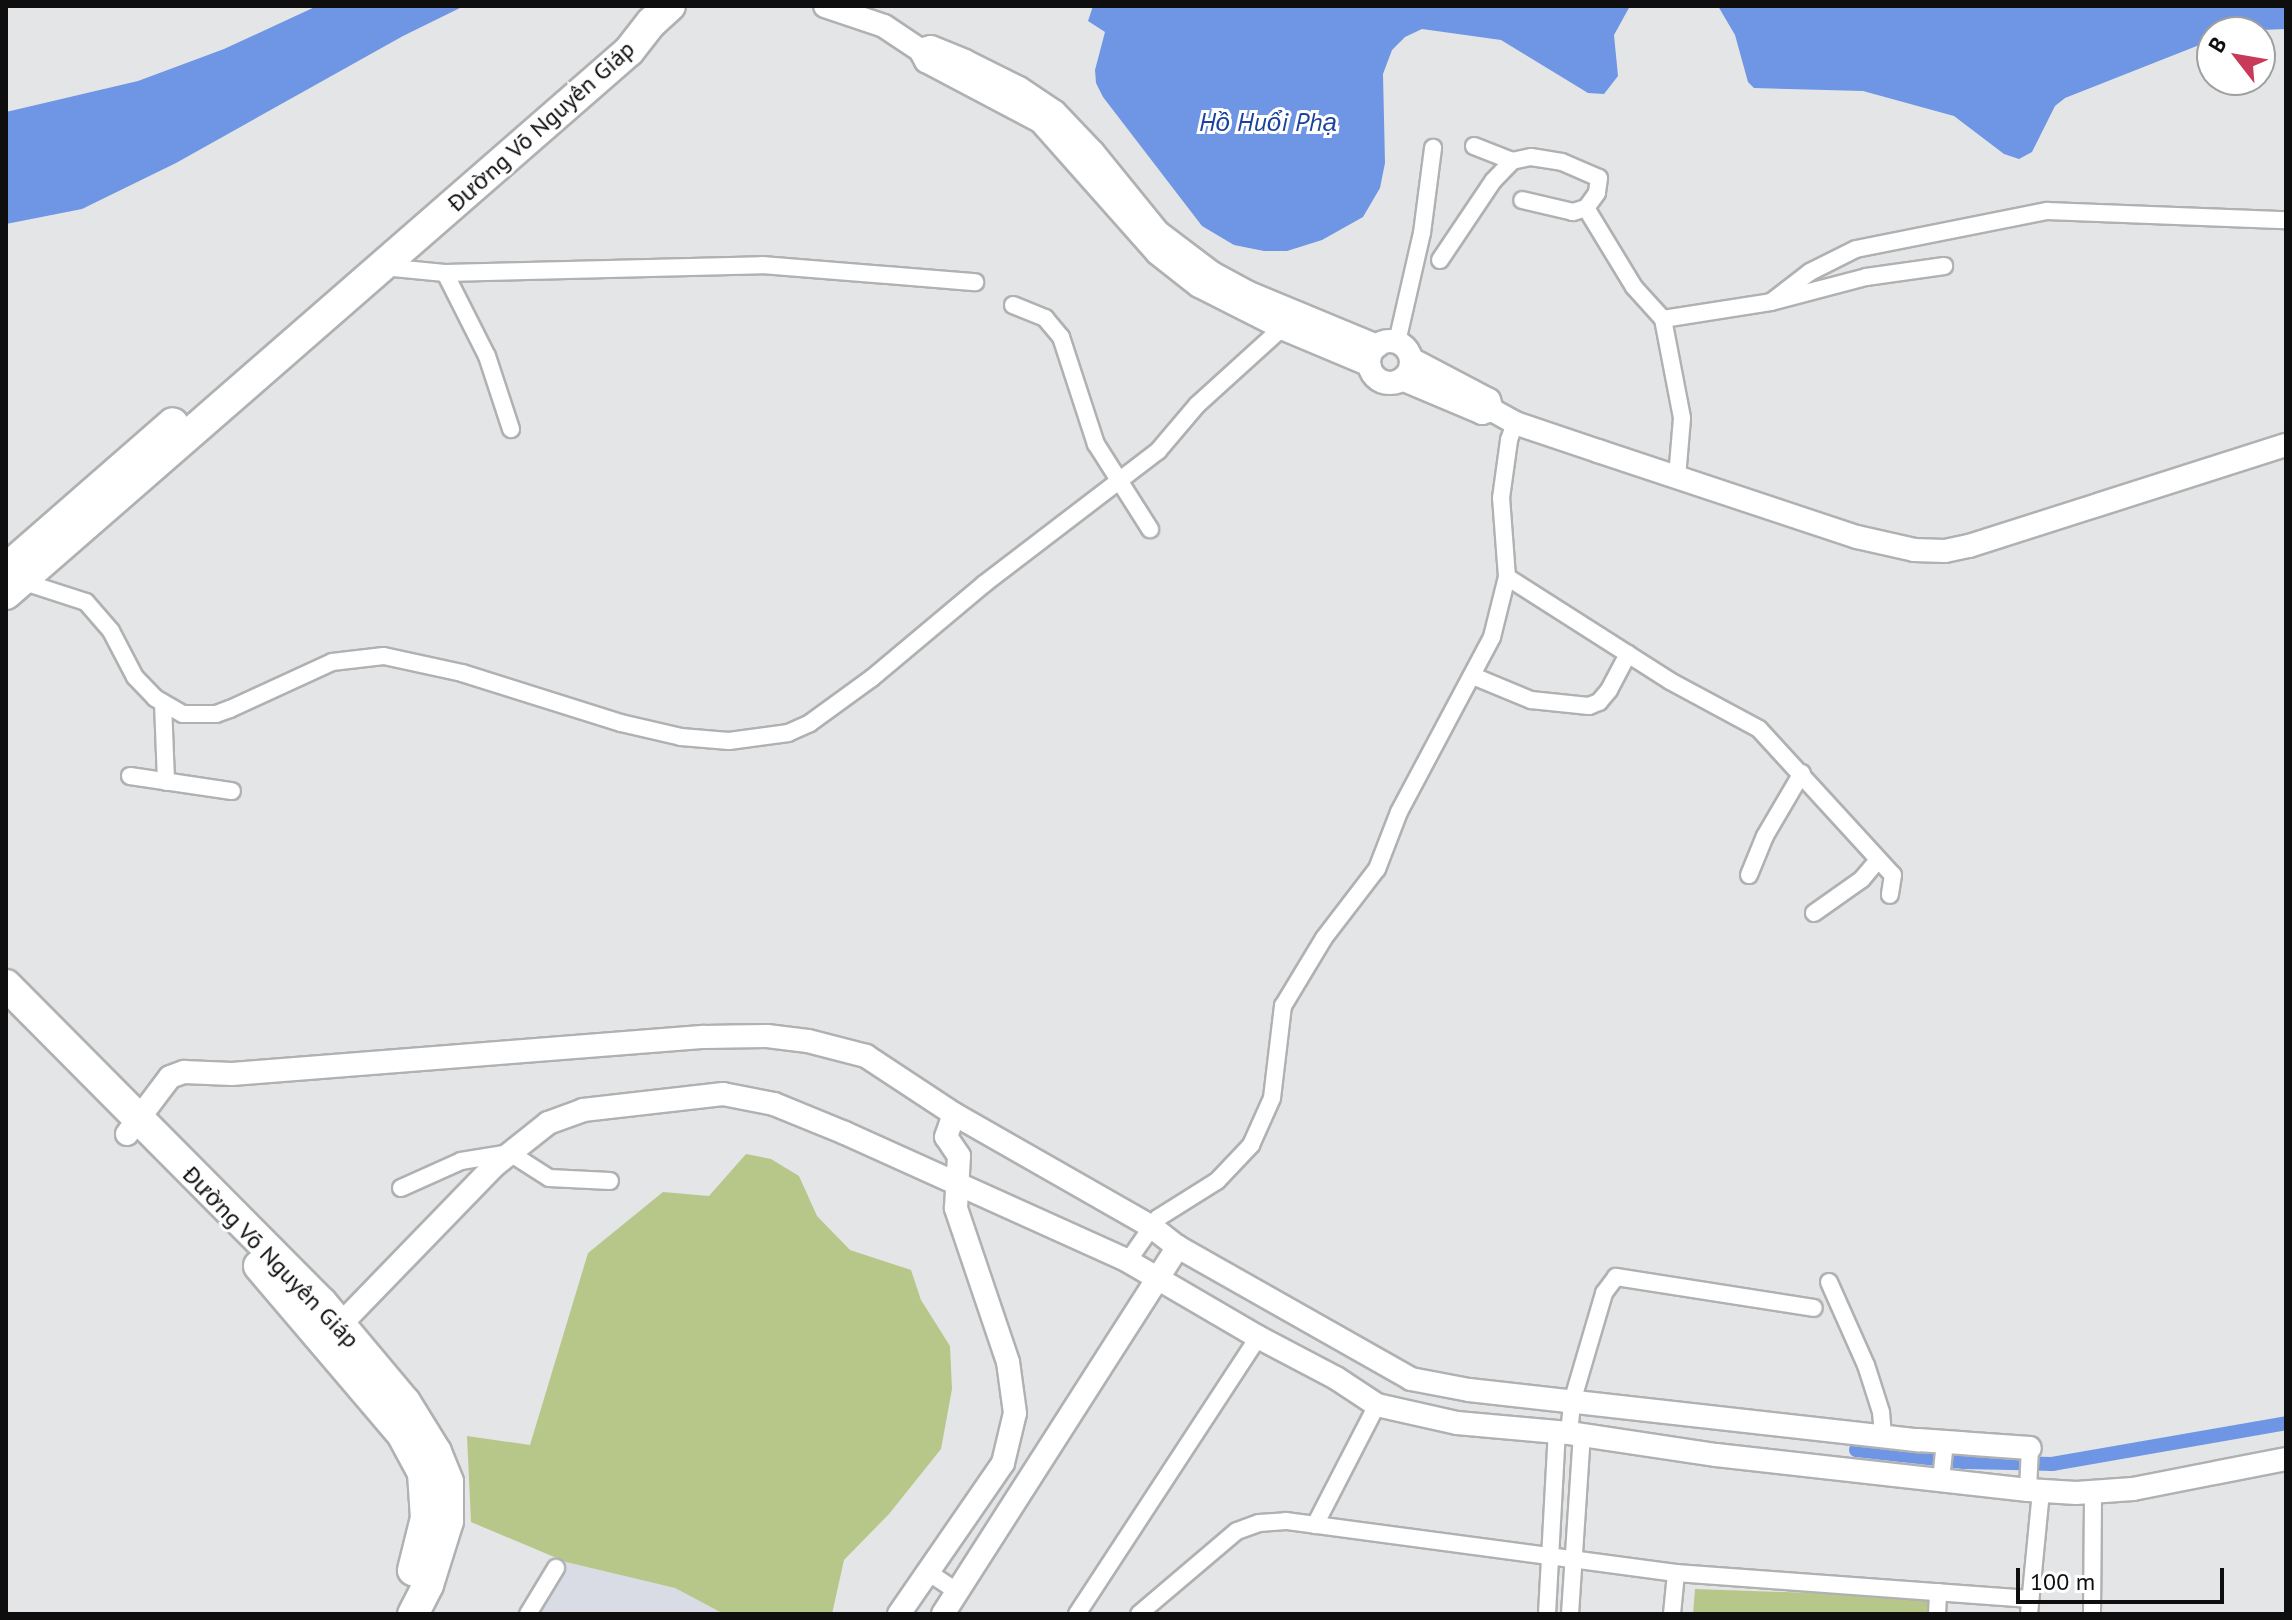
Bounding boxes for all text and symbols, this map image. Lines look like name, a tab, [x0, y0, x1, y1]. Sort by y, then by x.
north arrow	[2196, 16, 2276, 96]
text: B	[2202, 32, 2232, 57]
street label: Đường Võ Nguyên Giáp	[441, 34, 641, 218]
water label: Hồ Huổi Phạ	[1199, 106, 1337, 138]
street label: Đường Võ Nguyên Giáp	[176, 1160, 366, 1354]
scale bar	[2020, 1552, 2228, 1602]
text: 100 m	[2030, 1566, 2095, 1597]

